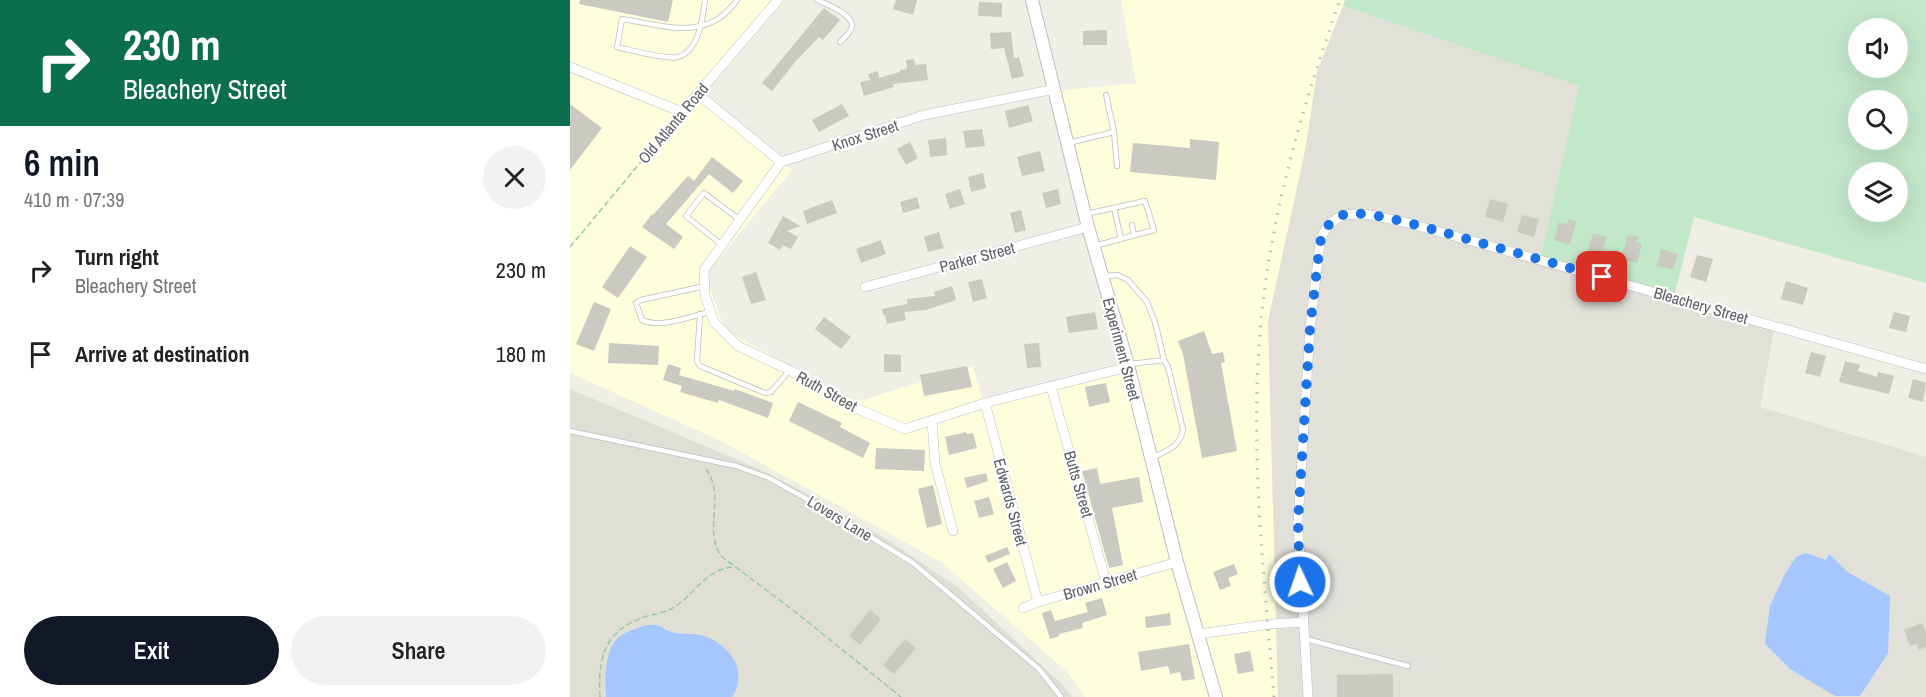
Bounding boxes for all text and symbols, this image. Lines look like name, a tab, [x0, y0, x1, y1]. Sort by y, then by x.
text: 230 m	[123, 17, 221, 73]
map controls	[1848, 18, 1908, 222]
button: sound	[1848, 18, 1908, 78]
icon: right	[24, 24, 102, 102]
text: Bleachery Street	[123, 71, 287, 107]
street label: Old Atlanta Road	[633, 78, 713, 168]
button: search	[1848, 90, 1908, 150]
street label: Knox Street	[829, 114, 901, 156]
text: 6 min	[24, 139, 100, 187]
button: close	[483, 146, 546, 209]
button: layers	[1848, 162, 1908, 222]
text: 410 m · 07:39	[24, 186, 124, 213]
street label: Parker Street	[937, 236, 1018, 278]
text: Turn right	[75, 242, 159, 272]
pin	[1576, 251, 1627, 302]
icon: right	[24, 254, 57, 287]
text: 230 m	[496, 255, 546, 285]
icon: arrive	[1585, 260, 1618, 293]
text: Bleachery Street	[75, 272, 196, 299]
street label: Bleachery Street	[1651, 281, 1751, 329]
street label: Experiment Street	[1098, 295, 1146, 403]
icon: arrive	[24, 338, 57, 371]
text: Arrive at destination	[75, 339, 249, 369]
text: 180 m	[496, 339, 546, 369]
street label: Ruth Street	[793, 365, 862, 417]
street label: Butts Street	[1059, 448, 1099, 520]
street label: Edwards Street	[989, 456, 1033, 549]
street label: Lovers Lane	[803, 490, 877, 546]
position arrow	[1268, 550, 1332, 614]
street label: Brown Street	[1061, 563, 1140, 605]
button: Exit	[24, 616, 279, 685]
button: Share	[291, 616, 546, 685]

